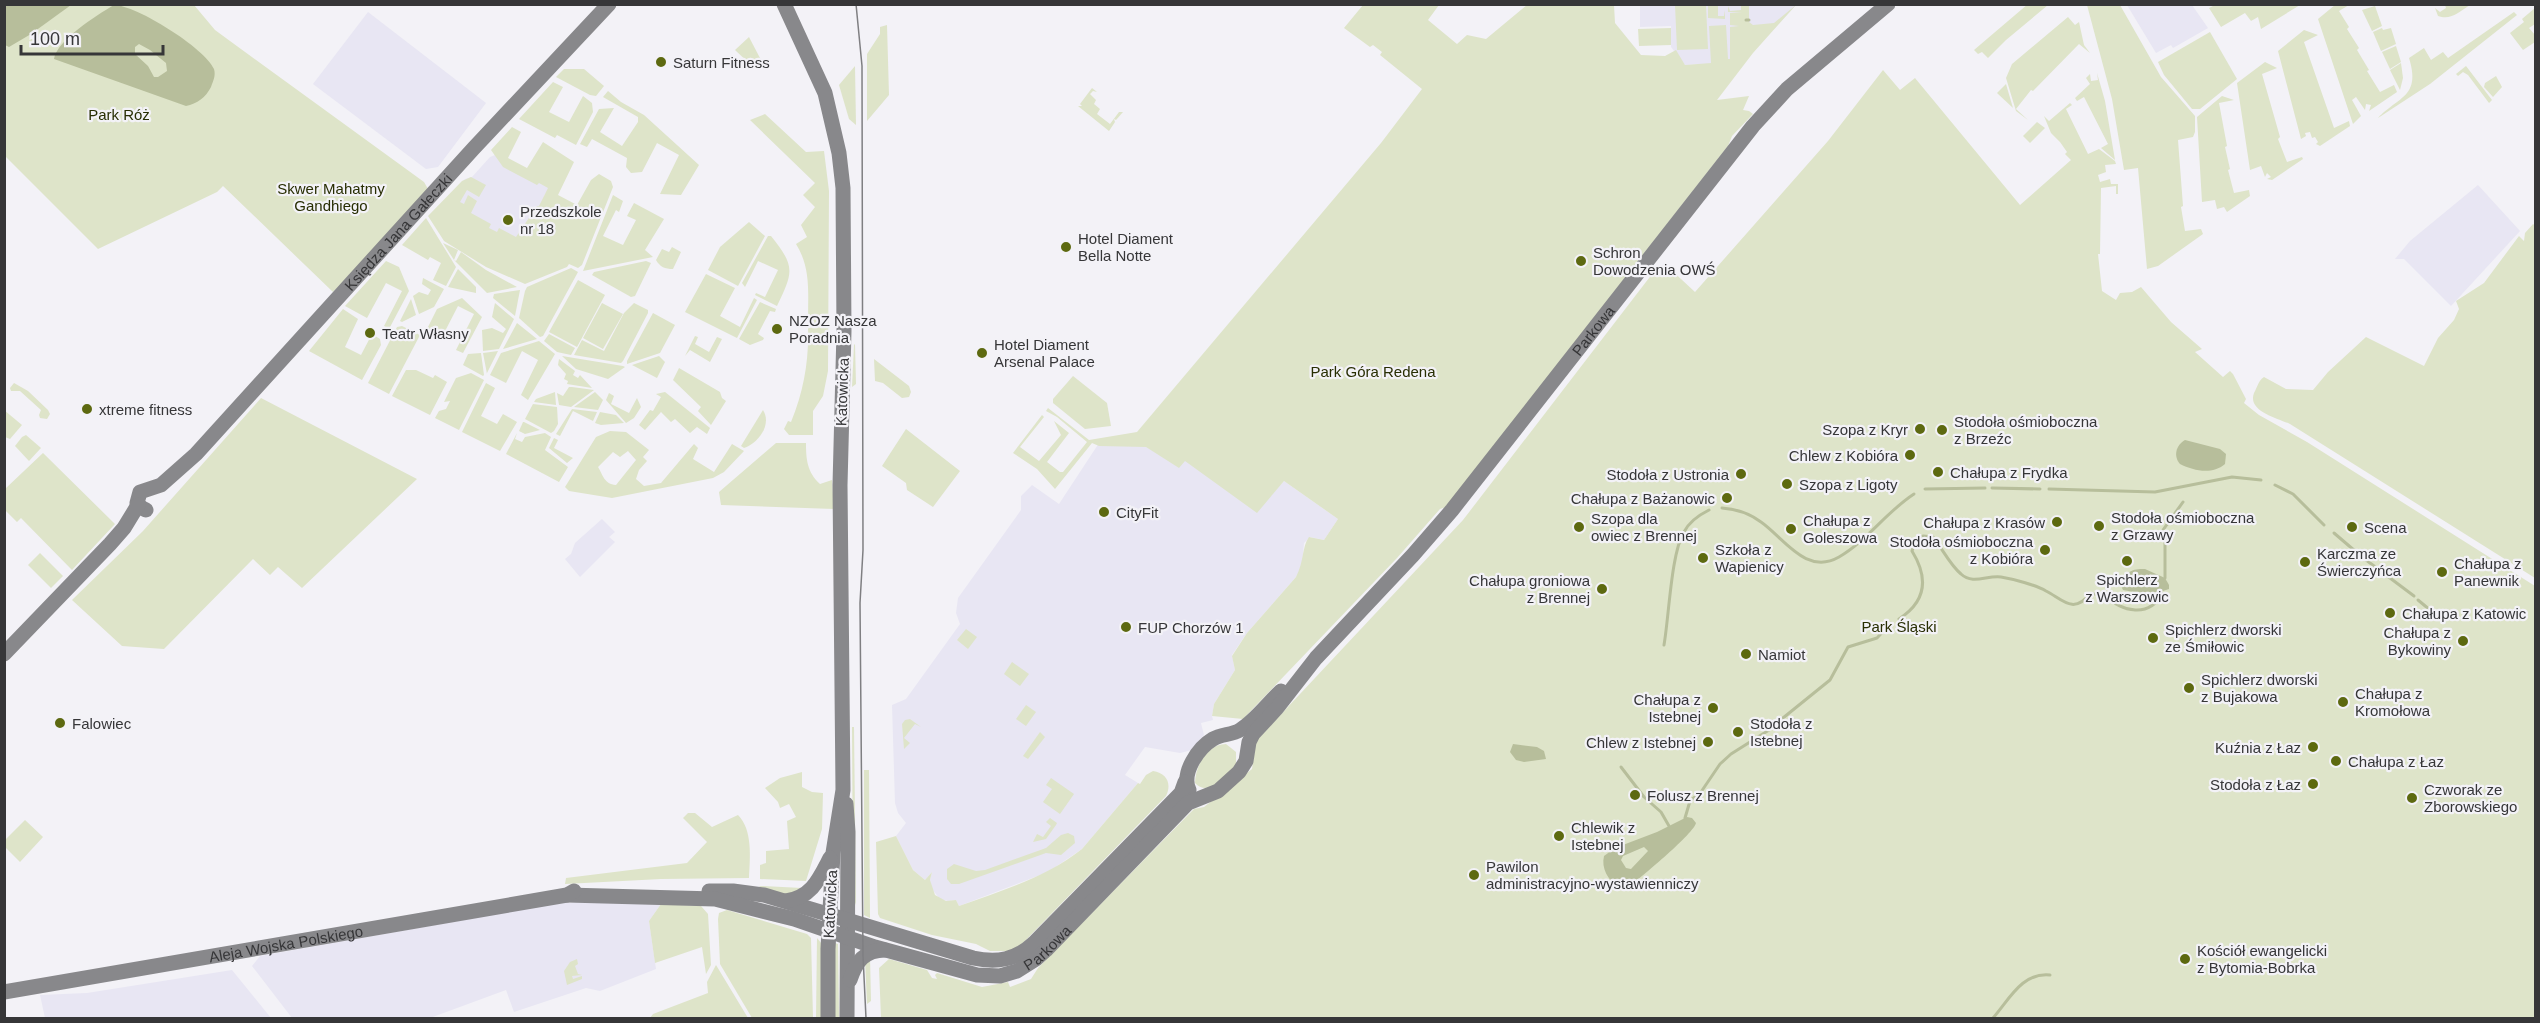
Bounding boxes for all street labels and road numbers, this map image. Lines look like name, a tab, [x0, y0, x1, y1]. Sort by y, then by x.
street label: Księdza Jana Gałeczki	[340, 170, 455, 294]
street label: Parkowa	[1568, 302, 1618, 359]
street label: Katowicka	[832, 357, 852, 426]
street label: Katowicka	[820, 869, 840, 939]
street label: Parkowa	[1020, 921, 1074, 973]
street label: Aleja Wojska Polskiego	[208, 922, 364, 965]

